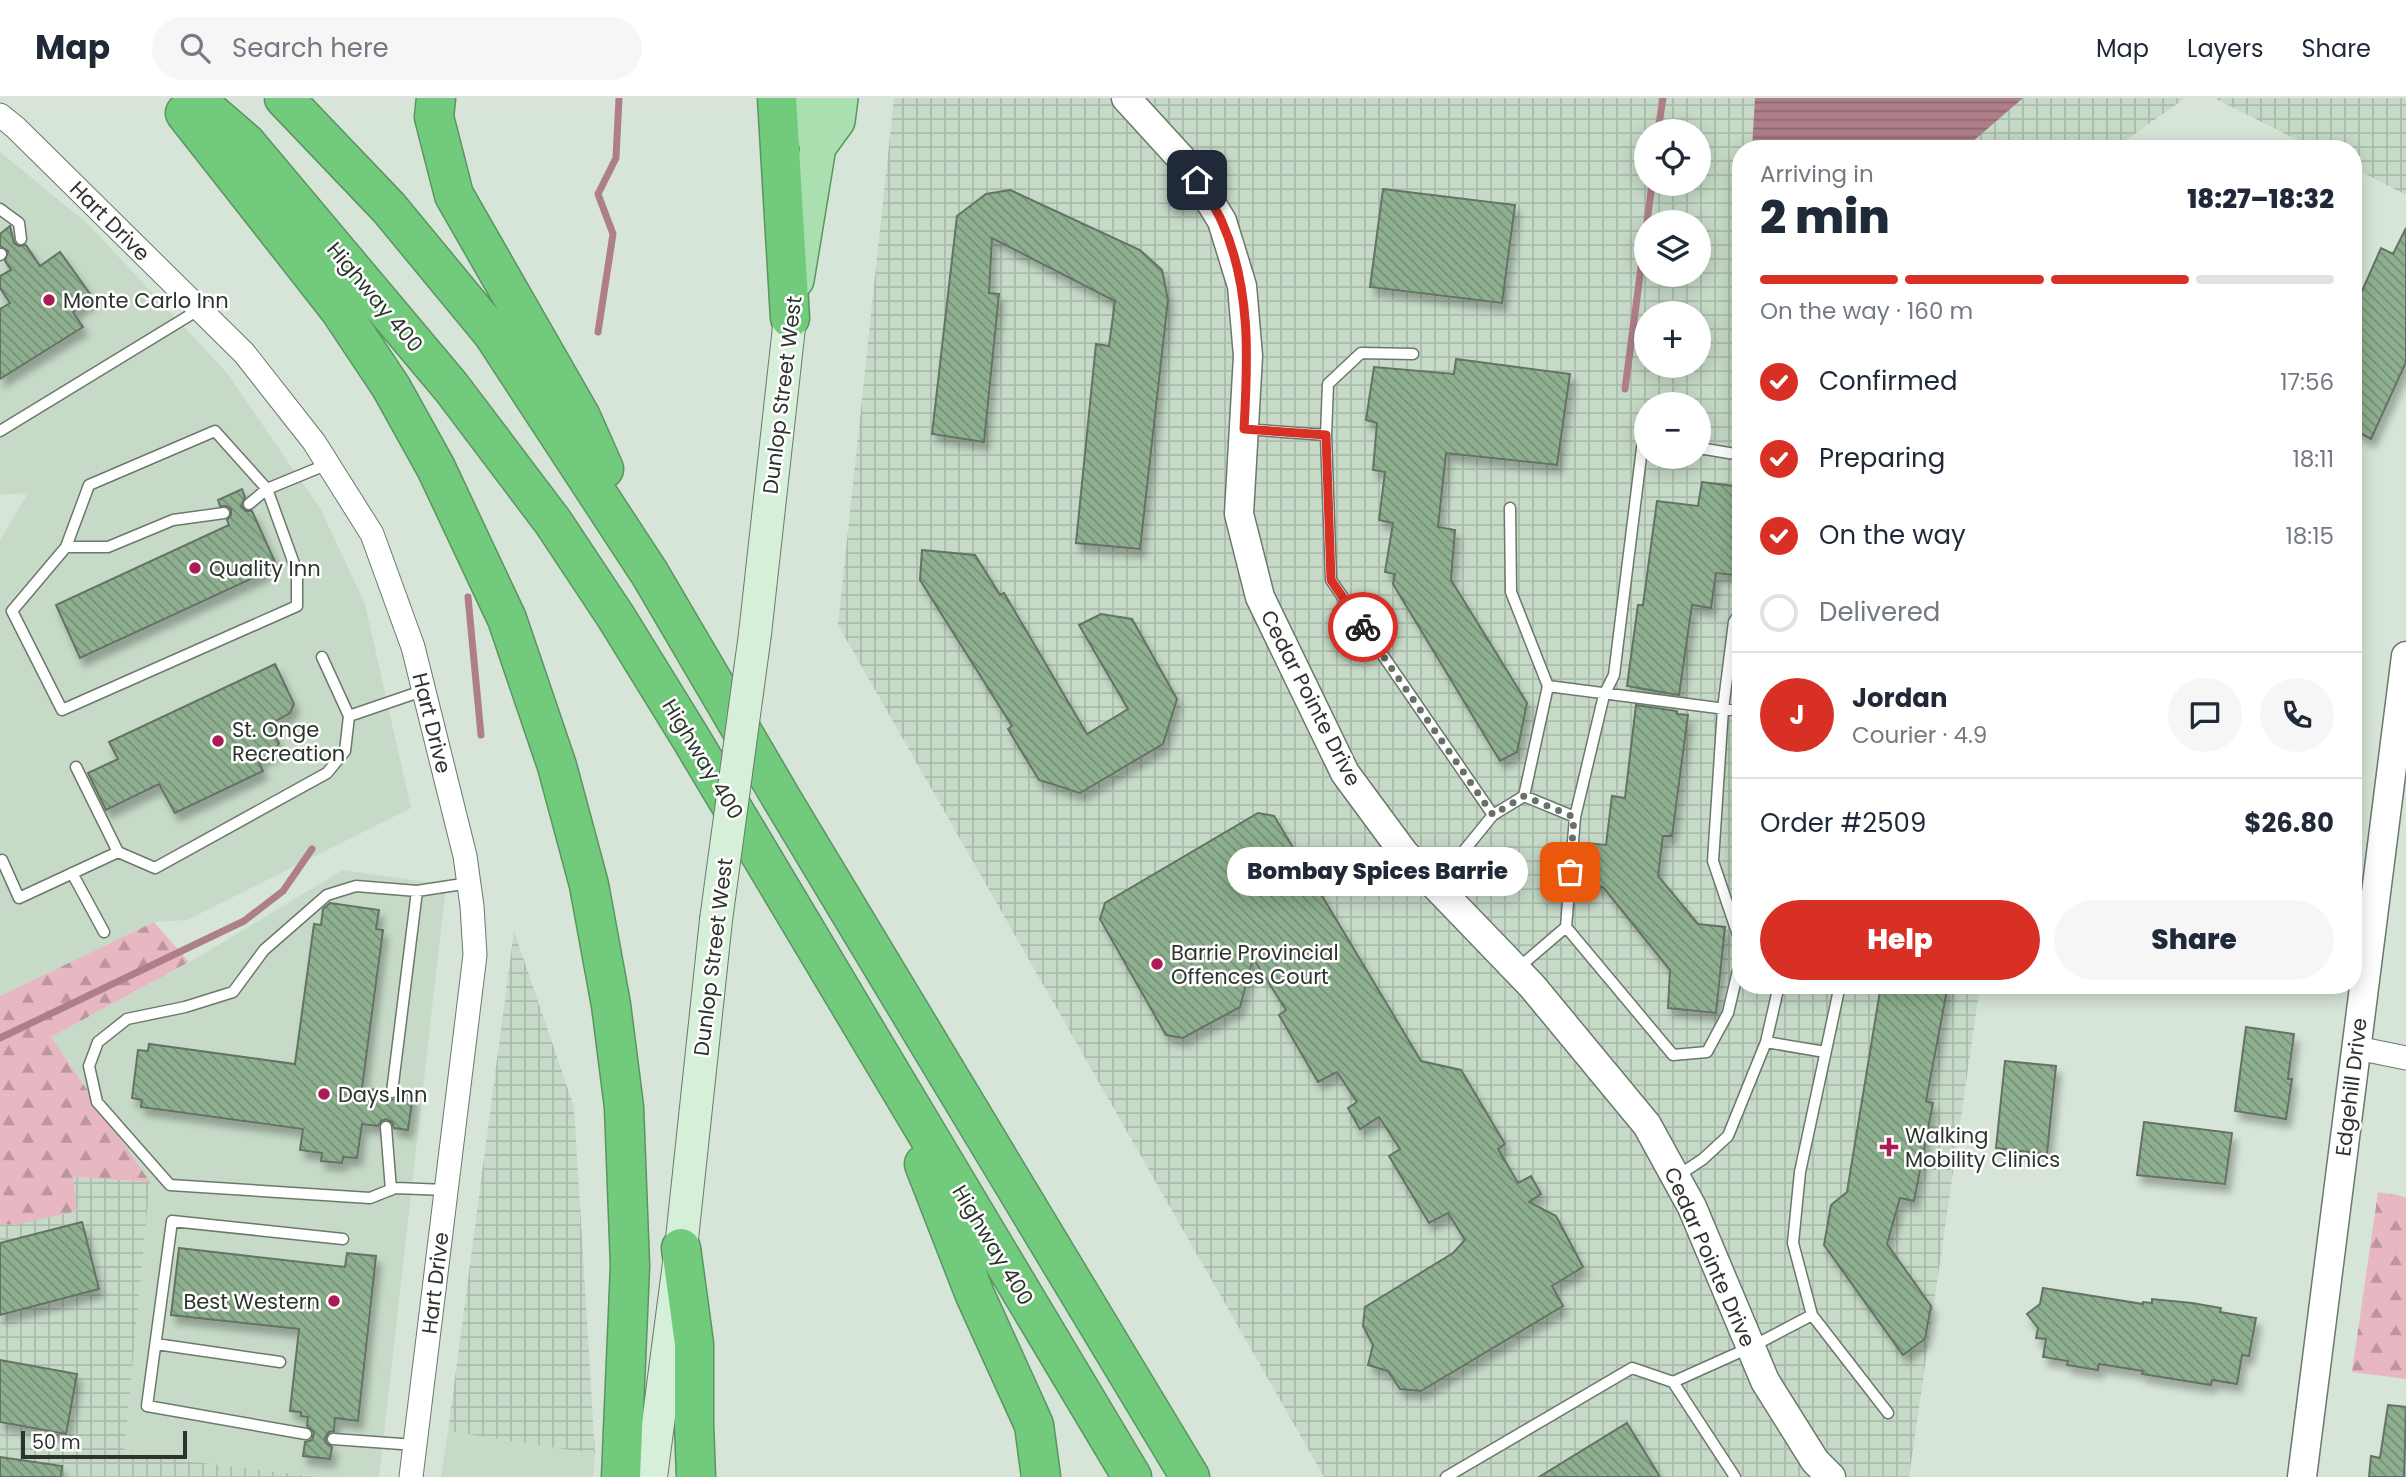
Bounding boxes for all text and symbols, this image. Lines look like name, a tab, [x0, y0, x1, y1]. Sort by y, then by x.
search box	[152, 17, 642, 80]
text: Map	[35, 24, 110, 71]
icon: search	[176, 29, 214, 67]
text: Search here	[232, 30, 389, 66]
text: Map	[2096, 32, 2149, 65]
text: Layers	[2187, 32, 2263, 65]
text: Share	[2301, 32, 2371, 65]
map controls	[1634, 119, 1711, 469]
button: locate	[1634, 119, 1711, 196]
pin	[1167, 150, 1227, 210]
text: Arriving in	[1760, 158, 1874, 190]
icon: home	[1178, 161, 1216, 199]
street label: Hart Drive	[64, 175, 156, 267]
text: 18:27–18:32	[2187, 181, 2334, 217]
text: 2 min	[1760, 185, 1890, 249]
button: layers	[1634, 210, 1711, 287]
street label: Highway 400	[320, 236, 430, 358]
place label: Monte Carlo Inn	[63, 286, 229, 315]
marker: Monte Carlo Inn	[41, 292, 57, 308]
street label: Dunlop Street West	[755, 294, 809, 496]
text: On the way · 160 m	[1760, 295, 1973, 327]
button: +	[1634, 301, 1711, 378]
icon: check	[1760, 363, 1798, 401]
text: Confirmed	[1819, 363, 1957, 399]
text: 17:56	[2280, 366, 2334, 398]
button: −	[1634, 392, 1711, 469]
icon: check	[1760, 440, 1798, 478]
text: Preparing	[1819, 440, 1945, 476]
text: 18:11	[2293, 443, 2334, 475]
icon: check	[1760, 517, 1798, 555]
text: On the way	[1819, 517, 1966, 553]
text: 18:15	[2285, 520, 2334, 552]
place label: Quality Inn	[209, 554, 321, 583]
marker: Quality Inn	[187, 560, 203, 576]
courier	[1328, 592, 1398, 662]
text: Delivered	[1819, 594, 1940, 630]
street label: Cedar Pointe Drive	[1254, 605, 1368, 791]
icon: bike	[1344, 608, 1382, 646]
street label: Hart Drive	[406, 670, 458, 776]
button: chat	[2168, 678, 2242, 752]
button: phone	[2260, 678, 2334, 752]
text: Jordan	[1852, 680, 1948, 716]
street label: Highway 400	[656, 693, 750, 825]
text: J	[1789, 697, 1805, 733]
place label: St. Onge Recreation	[232, 715, 345, 768]
text: Courier · 4.9	[1852, 719, 1987, 751]
marker: St. Onge Recreation	[210, 733, 226, 749]
text: Order #2509	[1760, 805, 1926, 841]
text: $26.80	[2244, 805, 2334, 841]
pin	[1540, 842, 1600, 902]
callout: Bombay Spices Barrie	[1227, 848, 1528, 896]
icon: bag	[1551, 853, 1589, 891]
text: Bombay Spices Barrie	[1247, 855, 1508, 887]
street label: Dunlop Street West	[686, 856, 740, 1058]
button: Help	[1760, 900, 2040, 980]
button: Share	[2054, 900, 2334, 980]
place label: Barrie Provincial Offences Court	[1171, 938, 1339, 991]
marker: Barrie Provincial Offences Court	[1149, 956, 1165, 972]
street label: Edgehill Drive	[2328, 1016, 2374, 1158]
place label: Days Inn	[338, 1080, 427, 1109]
marker: Days Inn	[316, 1086, 332, 1102]
place label: Walking Mobility Clinics	[1905, 1121, 2060, 1174]
marker: Walking Mobility Clinics	[1879, 1137, 1899, 1157]
street label: Cedar Pointe Drive	[1657, 1162, 1763, 1352]
street label: Highway 400	[946, 1179, 1040, 1311]
street label: Hart Drive	[414, 1230, 456, 1336]
place label: Best Western	[183, 1287, 320, 1316]
marker: Best Western	[326, 1293, 342, 1309]
scale bar	[21, 1428, 187, 1460]
text: 50 m	[32, 1429, 81, 1456]

